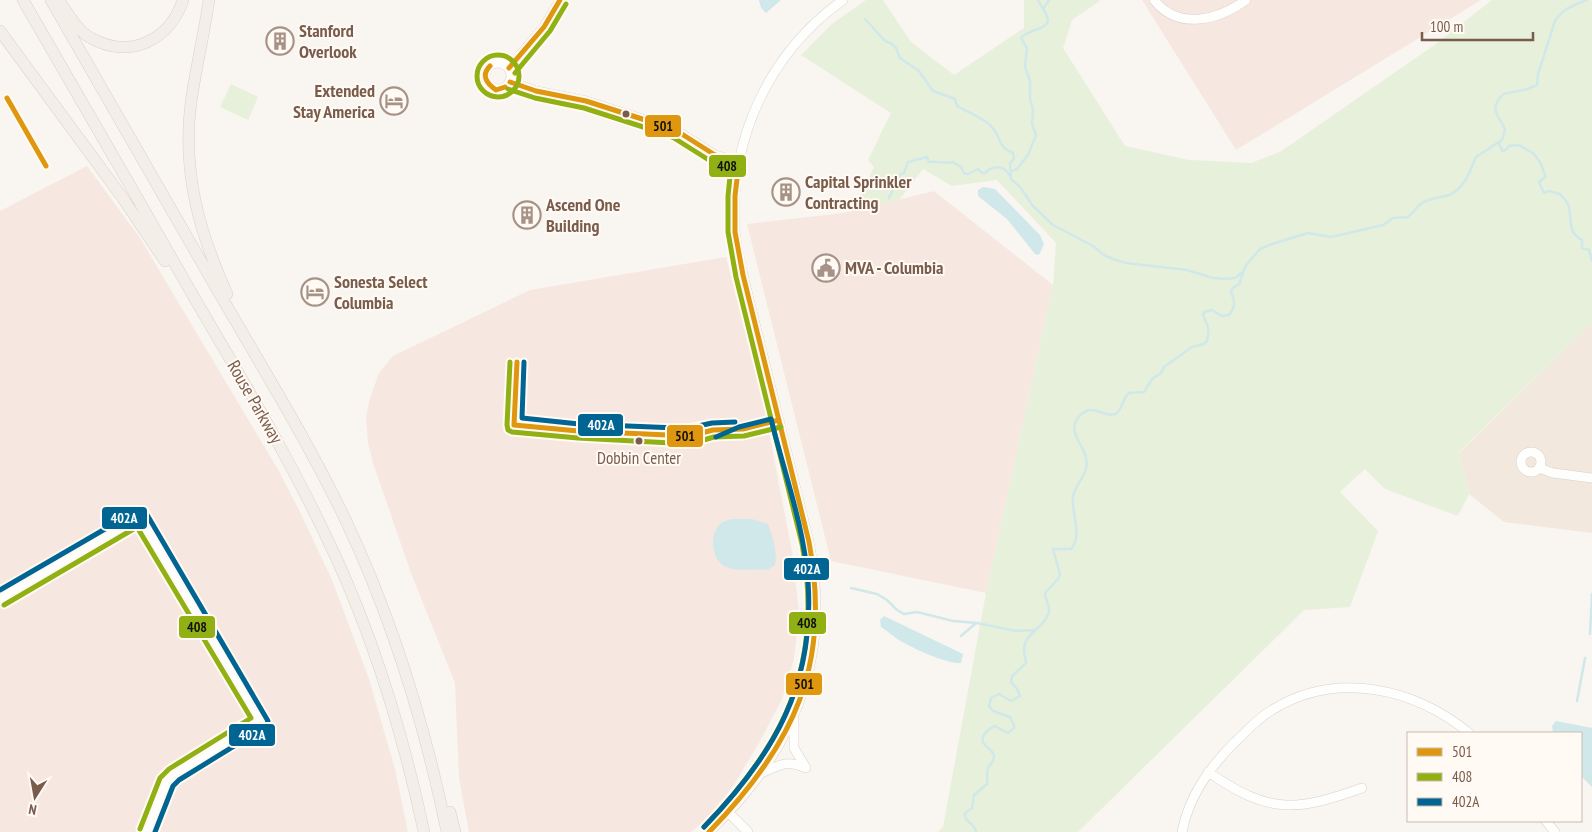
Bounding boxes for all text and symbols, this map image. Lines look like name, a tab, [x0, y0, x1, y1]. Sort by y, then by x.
scale bar	[1422, 10, 1533, 42]
text: 100 m	[1430, 17, 1463, 36]
place label: Stanford Overlook	[299, 19, 357, 63]
building icon: Stanford Overlook	[265, 26, 295, 56]
place label: Extended Stay America	[293, 79, 375, 123]
hotel icon: Extended Stay America	[379, 86, 409, 116]
unlabelled marker	[621, 109, 631, 119]
line badge: 501	[644, 114, 682, 138]
text: 501	[653, 117, 673, 135]
line badge: 408	[708, 154, 747, 178]
text: 408	[717, 157, 737, 175]
place label: Capital Sprinkler Contracting	[805, 170, 912, 214]
building icon: Capital Sprinkler Contracting	[771, 177, 801, 207]
place label: Ascend One Building	[545, 193, 621, 237]
building icon: Ascend One Building	[512, 200, 542, 230]
public building icon: MVA - Columbia	[811, 253, 841, 283]
place label: MVA - Columbia	[845, 256, 943, 279]
place label: Sonesta Select Columbia	[334, 270, 428, 314]
hotel icon: Sonesta Select Columbia	[300, 277, 330, 307]
street label: Rouse Parkway	[222, 356, 289, 448]
line badge: 402A	[577, 413, 624, 437]
text: 402A	[587, 416, 616, 434]
line badge: 501	[666, 424, 704, 448]
text: 501	[675, 427, 695, 445]
marker: Dobbin Center	[634, 436, 644, 446]
place label: Dobbin Center	[597, 447, 681, 469]
line badge: 402A	[101, 506, 148, 530]
text: 402A	[110, 509, 139, 527]
line badge: 402A	[783, 557, 830, 581]
text: 402A	[793, 560, 822, 578]
line badge: 408	[788, 611, 827, 635]
text: 408	[797, 614, 817, 632]
line badge: 408	[178, 615, 216, 639]
text: 408	[187, 618, 207, 636]
line badge: 501	[785, 672, 823, 696]
text: 501	[794, 675, 814, 693]
line badge: 402A	[228, 723, 276, 747]
text: 402A	[238, 726, 267, 744]
legend	[1407, 732, 1582, 822]
text: 501	[1452, 742, 1472, 761]
text: 408	[1452, 767, 1472, 786]
north arrow	[10, 772, 60, 822]
text: 402A	[1452, 792, 1480, 811]
text: N	[27, 800, 38, 819]

